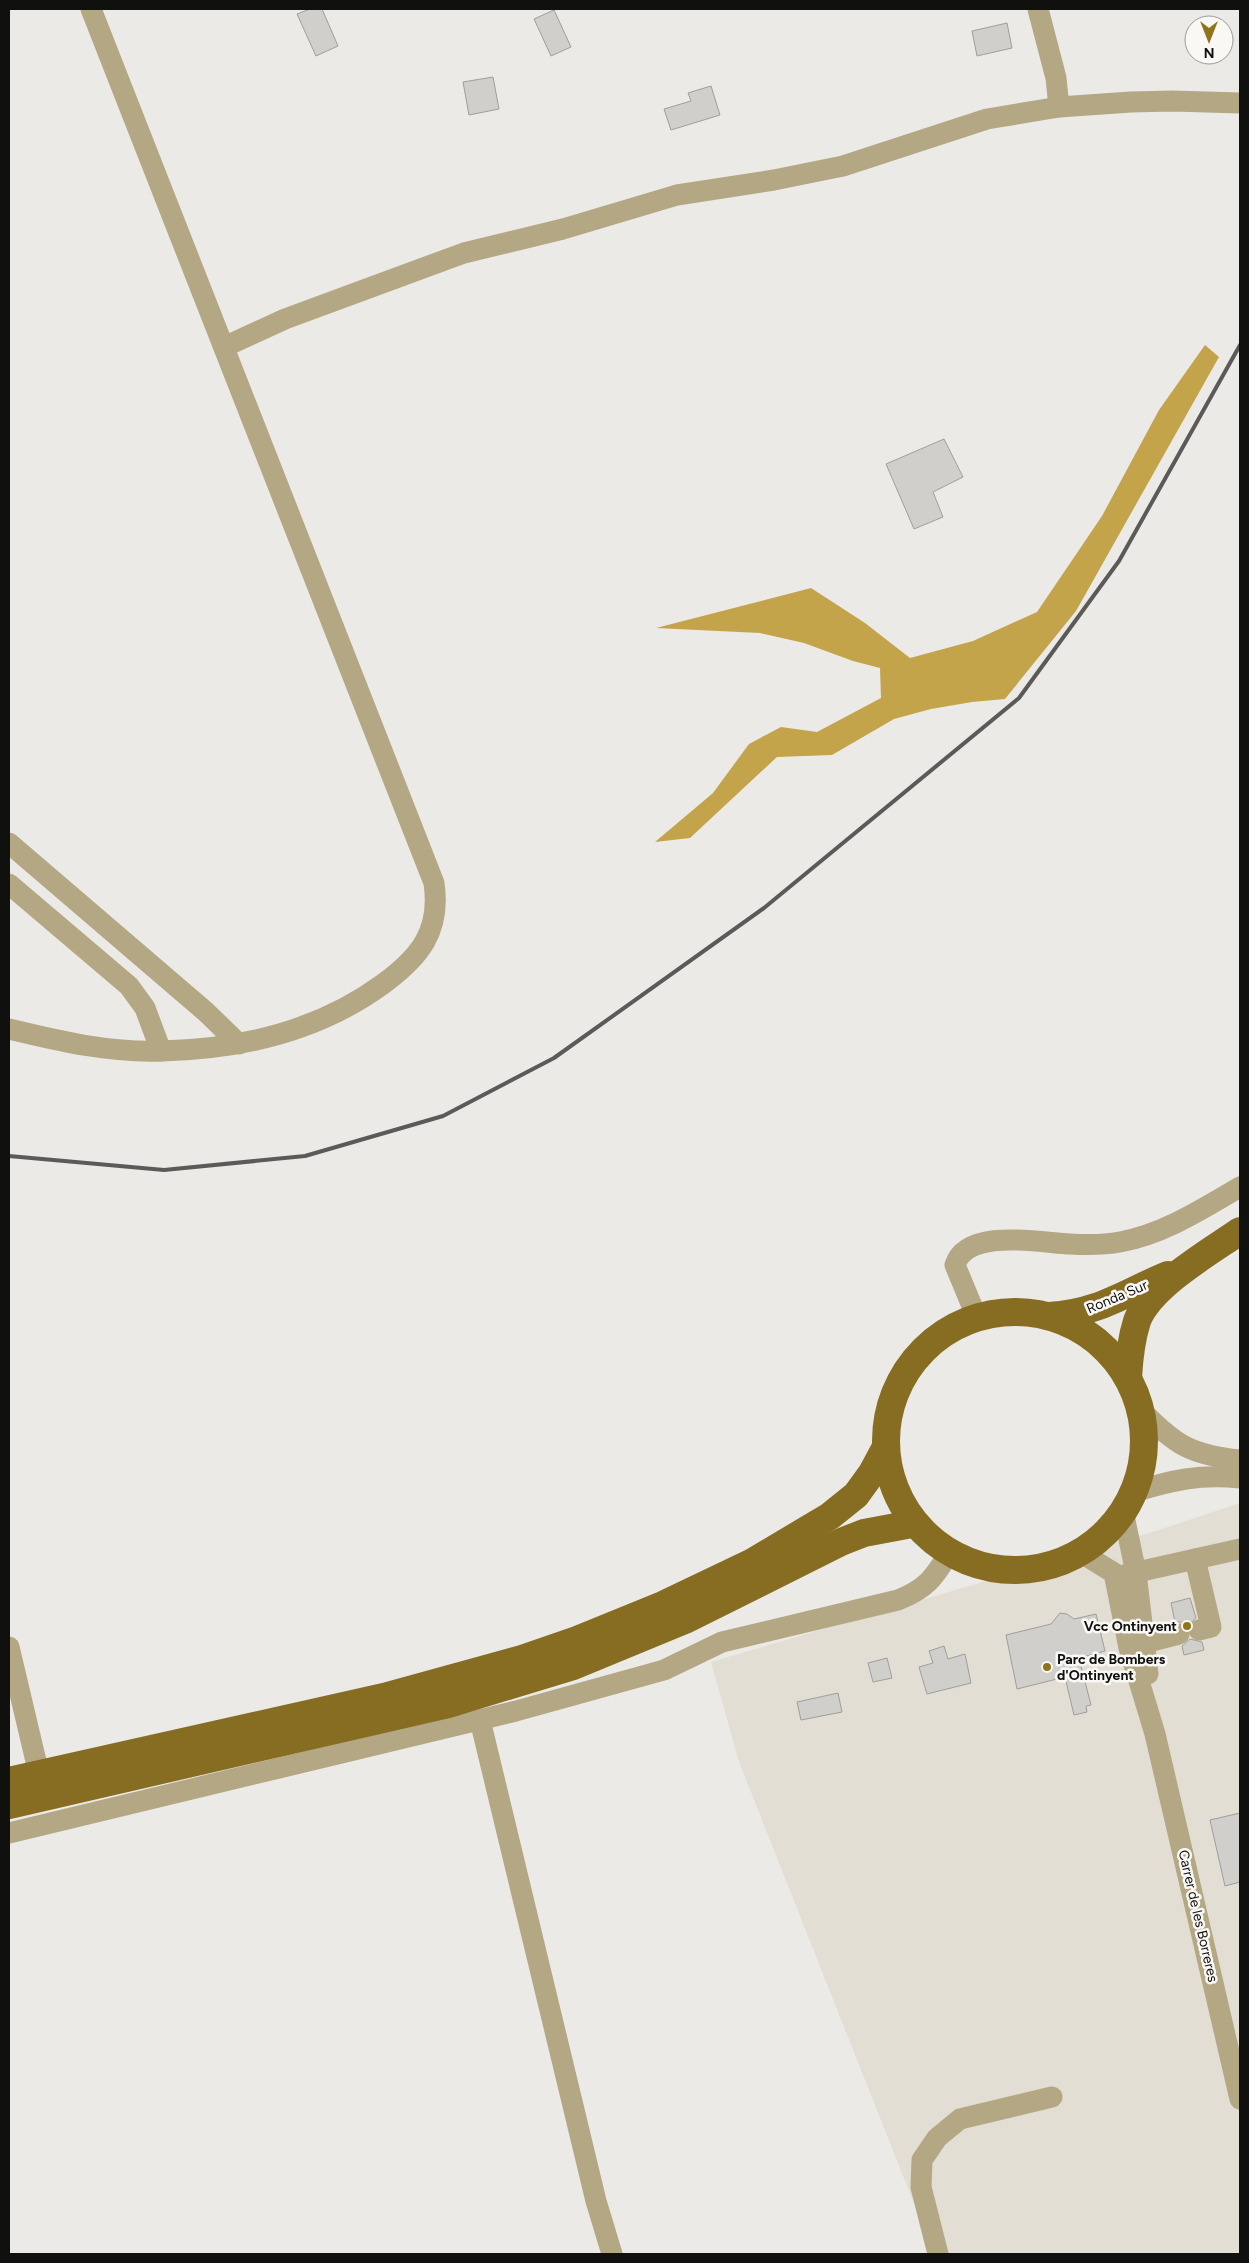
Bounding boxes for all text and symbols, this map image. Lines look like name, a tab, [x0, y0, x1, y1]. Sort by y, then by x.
north arrow	[1184, 15, 1234, 65]
text: N	[1204, 44, 1214, 61]
street label: Ronda Sur	[1084, 1276, 1150, 1317]
place label: Vcc Ontinyent	[1084, 1618, 1177, 1635]
marker: Vcc Ontinyent	[1181, 1620, 1193, 1632]
place label: Parc de Bombers d'Ontinyent	[1057, 1651, 1166, 1684]
marker: Parc de Bombers d'Ontinyent	[1041, 1661, 1053, 1673]
street label: Carrer de les Borreres	[1175, 1848, 1221, 1984]

